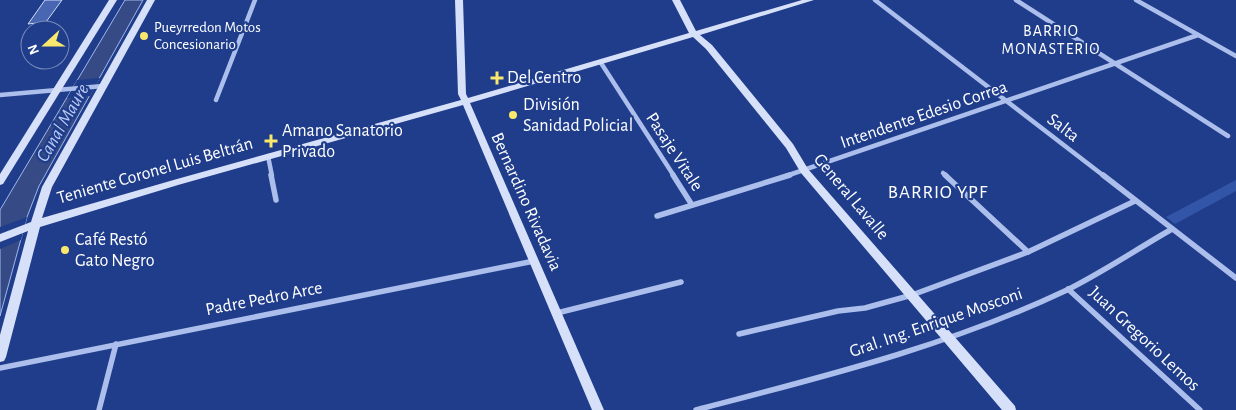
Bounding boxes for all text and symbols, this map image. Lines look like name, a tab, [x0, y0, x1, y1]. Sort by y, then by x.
north arrow	[20, 20, 70, 70]
place label: Pueyrredon Motos Concesionario	[154, 20, 261, 52]
district label: BARRIO MONASTERIO	[1002, 23, 1100, 57]
marker: Pueyrredon Motos Concesionario	[138, 30, 150, 42]
text: N	[26, 42, 42, 56]
place label: Del Centro	[507, 69, 581, 87]
marker: Del Centro	[491, 72, 503, 84]
street label: Intendente Edesio Correa	[838, 78, 1010, 152]
water label: Canal Maure	[33, 81, 93, 165]
place label: División Sanidad Policial	[523, 96, 633, 135]
marker: División Sanidad Policial	[507, 109, 519, 121]
street label: Pasaje Vitale	[642, 110, 706, 194]
street label: Salta	[1044, 110, 1082, 146]
place label: Amano Sanatorio Privado	[282, 122, 403, 161]
street label: Bernardino Rivadavia	[487, 130, 565, 274]
street label: Teniente Coronel Luis Beltrán	[55, 134, 255, 208]
marker: Amano Sanatorio Privado	[264, 134, 278, 148]
street label: General Lavalle	[810, 151, 892, 243]
district label: BARRIO YPF	[888, 183, 988, 202]
place label: Café Restó Gato Negro	[75, 231, 155, 270]
marker: Café Restó Gato Negro	[59, 244, 71, 256]
street label: Padre Pedro Arce	[204, 279, 324, 319]
street label: Juan Gregorio Lemos	[1085, 283, 1203, 395]
street label: Gral. Ing. Enrique Mosconi	[847, 285, 1025, 361]

